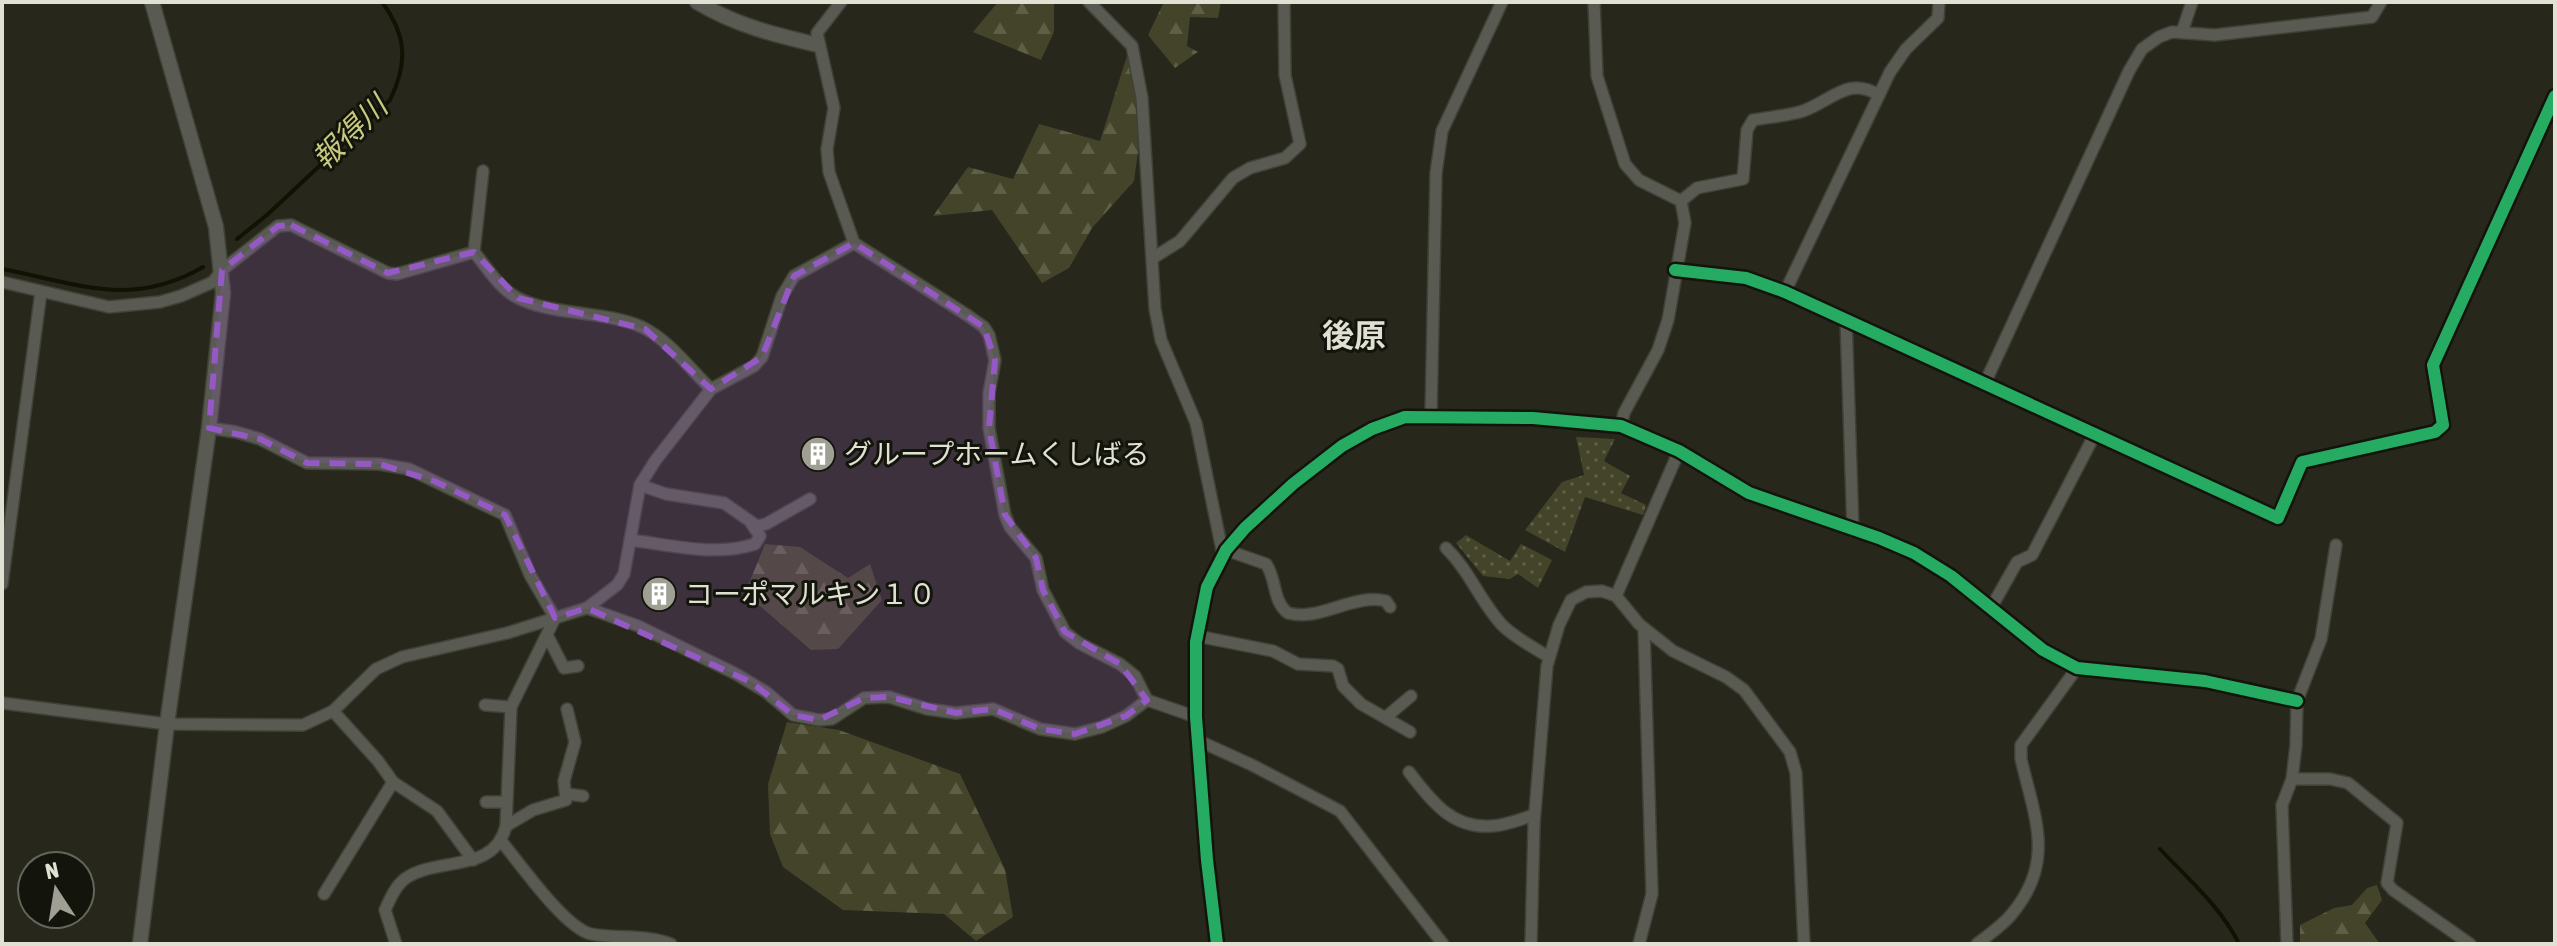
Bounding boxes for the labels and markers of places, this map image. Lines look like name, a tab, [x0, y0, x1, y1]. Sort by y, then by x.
building icon: グループホームくしばる	[799, 435, 837, 473]
place label: グループホームくしばる	[844, 438, 1149, 470]
building icon: コーポマルキン１０	[640, 575, 678, 613]
place label: コーポマルキン１０	[685, 578, 936, 610]

